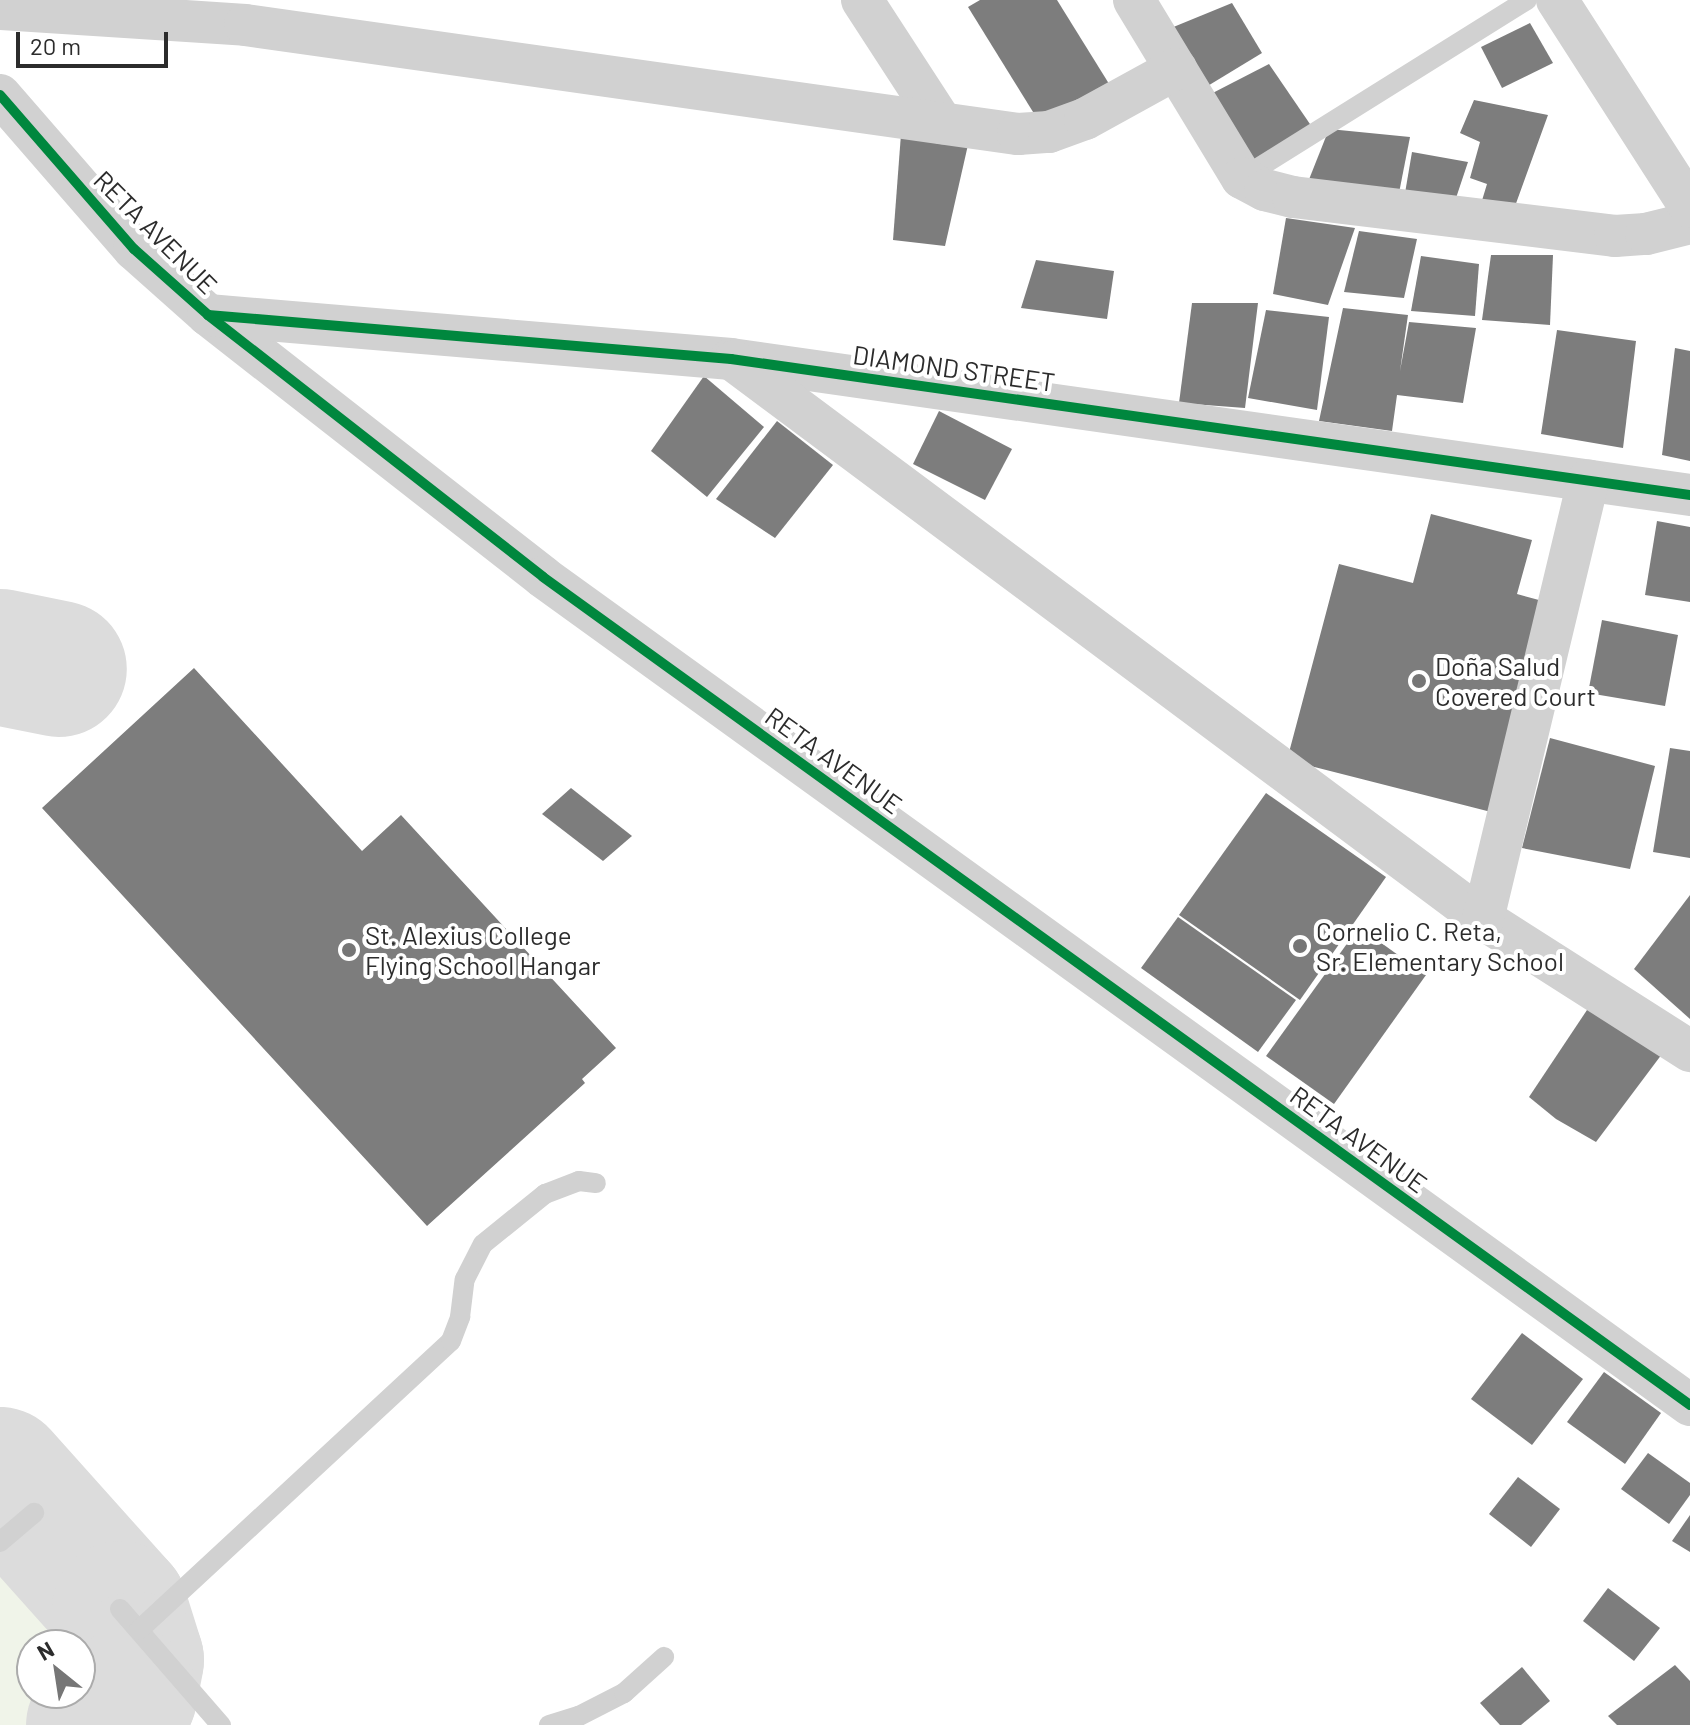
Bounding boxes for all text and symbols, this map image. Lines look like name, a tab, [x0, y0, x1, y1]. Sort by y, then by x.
scale bar	[20, 16, 172, 66]
text: 20 m	[30, 31, 81, 60]
street label: RETA AVENUE	[88, 164, 224, 300]
street label: DIAMOND STREET	[851, 338, 1057, 398]
place label: Doña Salud Covered Court	[1435, 650, 1596, 712]
marker: Doña Salud Covered Court	[1410, 672, 1428, 690]
street label: RETA AVENUE	[760, 700, 908, 820]
place label: Cornelio C. Reta, Sr. Elementary School	[1316, 915, 1564, 976]
place label: St. Alexius College Flying School Hangar	[365, 919, 601, 980]
marker: Cornelio C. Reta, Sr. Elementary School	[1291, 937, 1309, 955]
marker: St. Alexius College Flying School Hangar	[340, 941, 358, 959]
street label: RETA AVENUE	[1285, 1079, 1433, 1199]
north arrow	[16, 1629, 96, 1709]
text: N	[32, 1635, 58, 1665]

